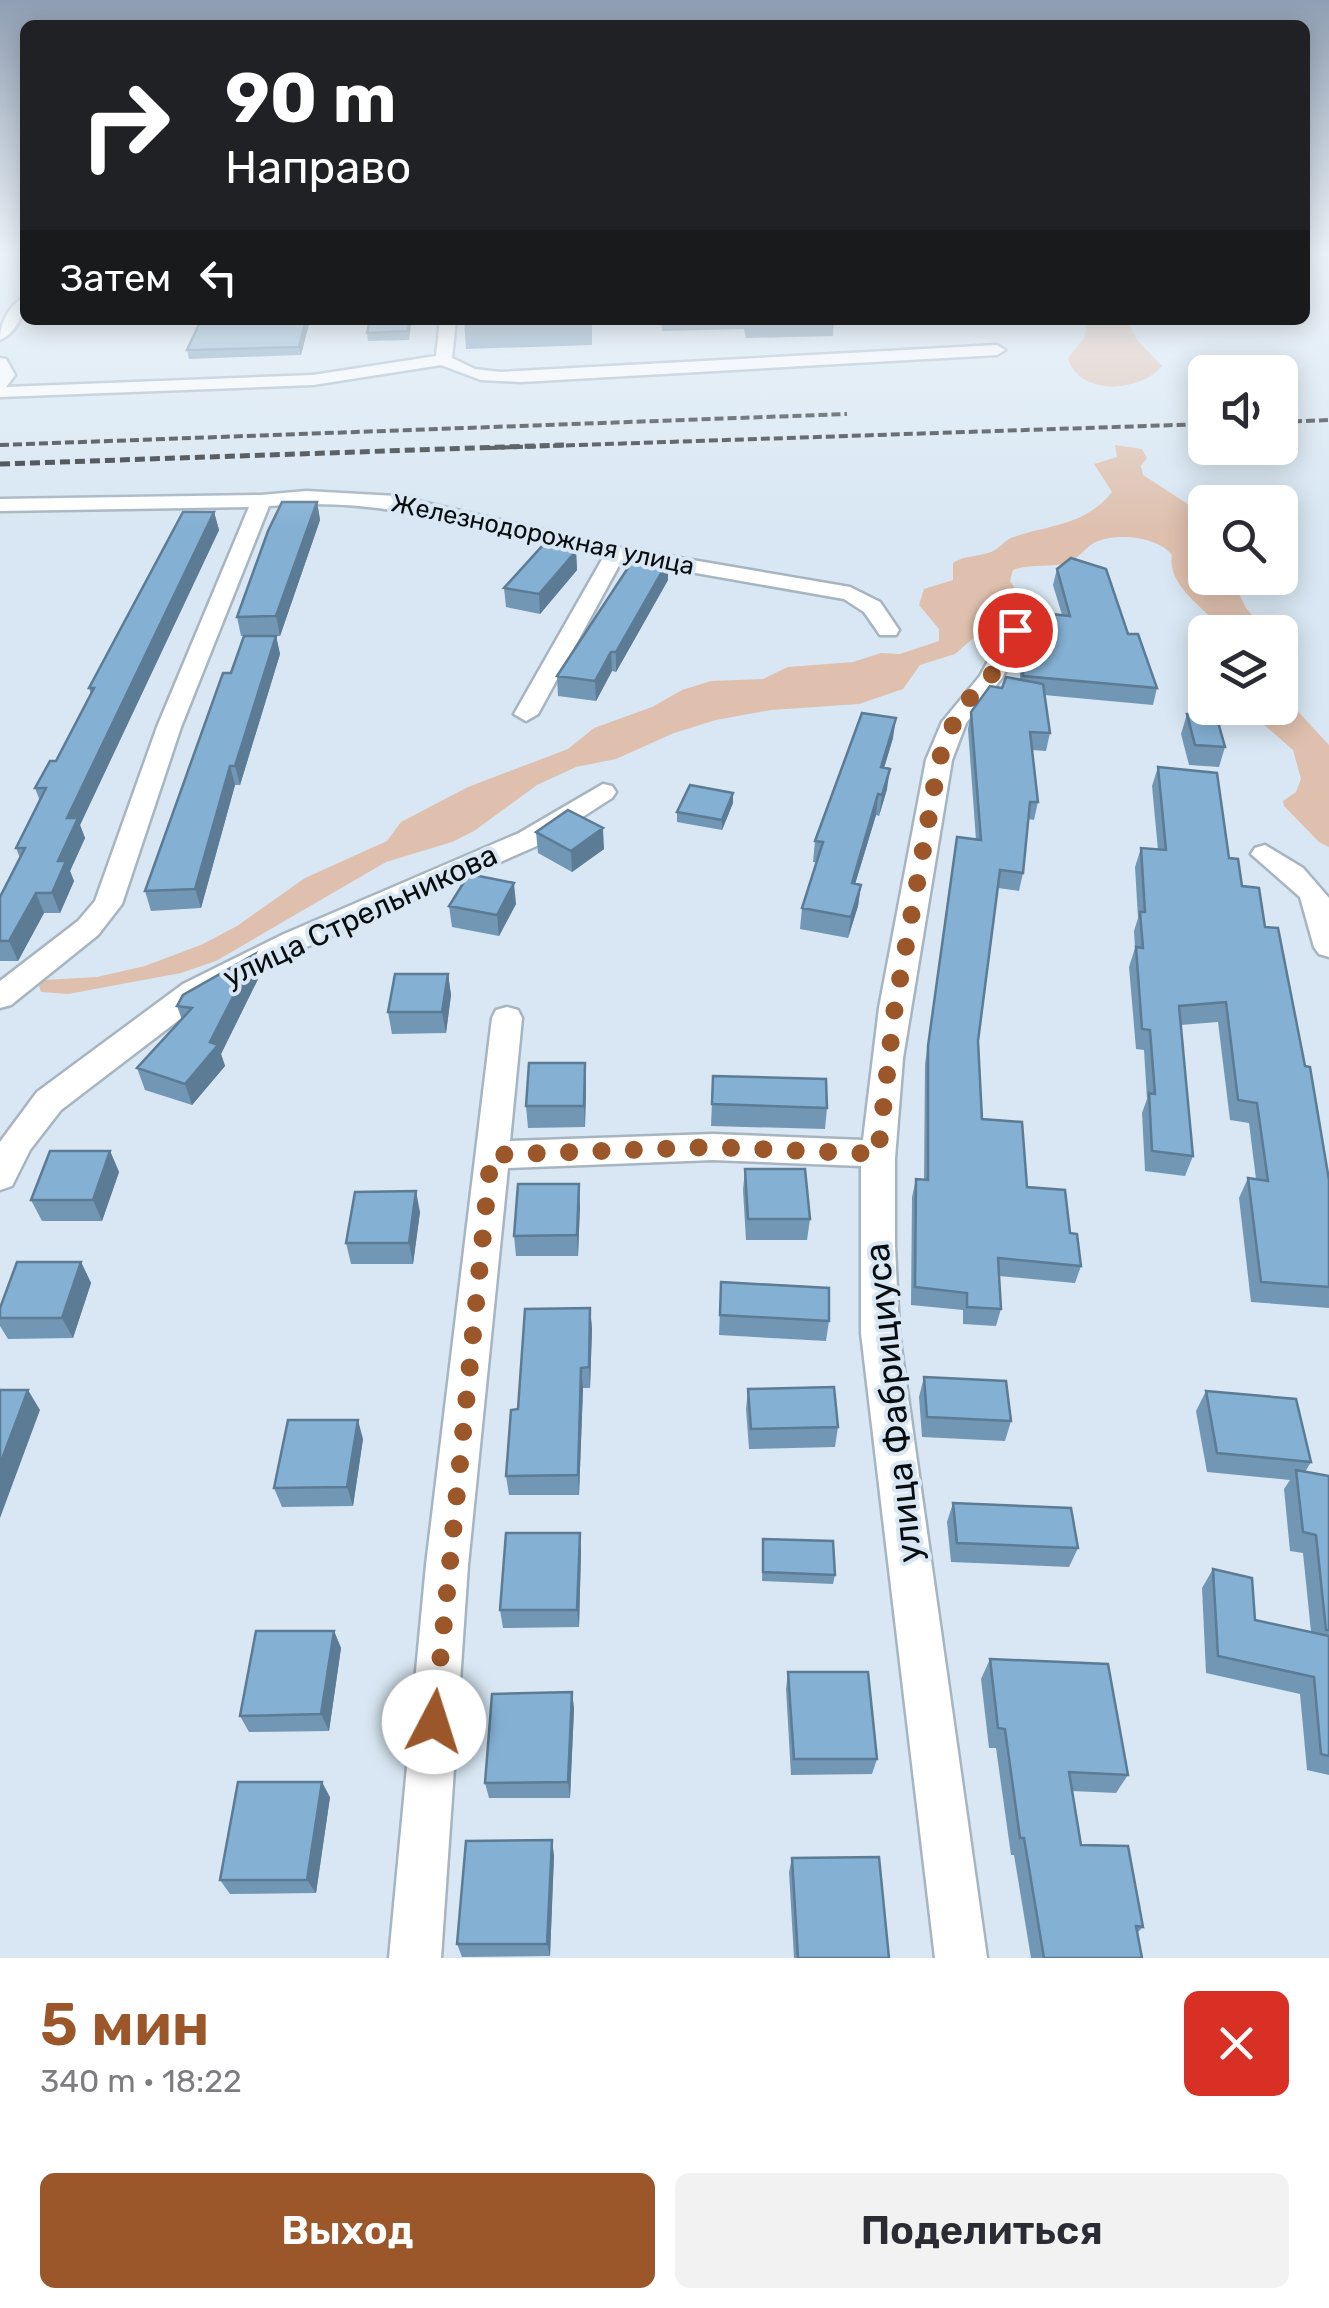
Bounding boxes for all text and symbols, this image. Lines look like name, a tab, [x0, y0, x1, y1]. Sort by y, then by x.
text: 90 m	[225, 57, 397, 140]
icon: right	[60, 60, 190, 190]
text: Направо	[225, 141, 411, 194]
icon: left	[191, 250, 246, 305]
text: Затем	[60, 255, 171, 301]
map controls	[1188, 355, 1298, 725]
button: sound	[1188, 355, 1298, 465]
button: search	[1188, 485, 1298, 595]
street label: Железнодорожная улица	[389, 488, 697, 581]
pin	[973, 588, 1058, 673]
icon: arrive	[988, 603, 1043, 658]
button: layers	[1188, 615, 1298, 725]
street label: улица Стрельникова	[217, 837, 503, 995]
street label: улица Фабрициуса	[855, 1241, 931, 1565]
position arrow	[382, 1670, 486, 1774]
text: 5 мин	[40, 1989, 210, 2060]
button: close	[1184, 1991, 1289, 2096]
text: 340 m · 18:22	[40, 2062, 242, 2100]
button: Выход	[40, 2173, 655, 2288]
button: Поделиться	[675, 2173, 1289, 2288]

